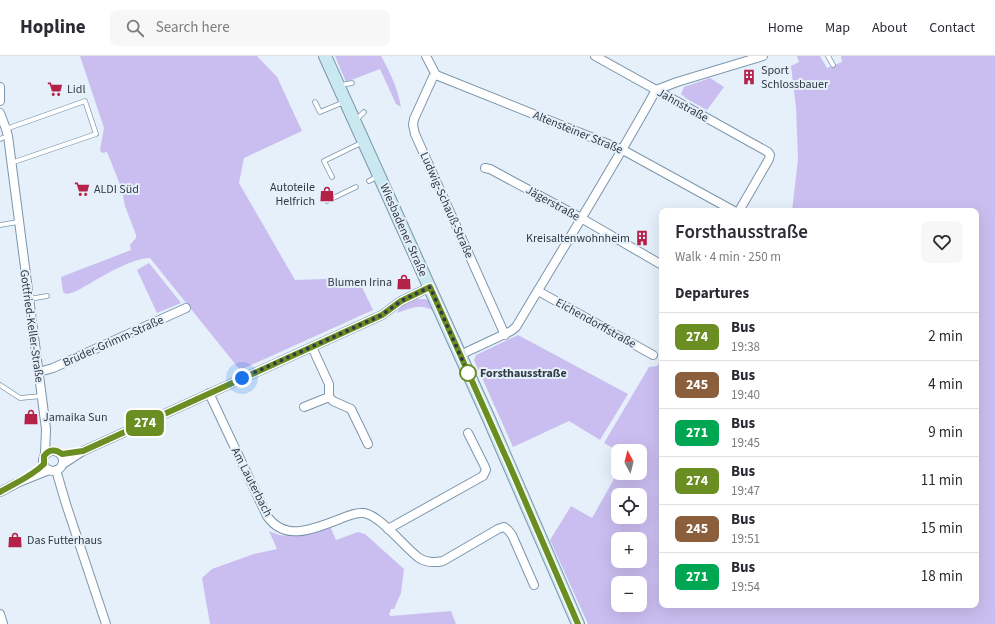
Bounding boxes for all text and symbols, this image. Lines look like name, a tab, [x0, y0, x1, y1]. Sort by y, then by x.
search box	[110, 10, 390, 46]
text: Hopline	[20, 14, 86, 41]
icon: search	[124, 17, 146, 39]
text: Search here	[156, 17, 230, 38]
text: Home	[768, 18, 803, 38]
text: Map	[825, 18, 850, 38]
text: About	[872, 18, 907, 38]
text: Contact	[929, 18, 975, 38]
place label: Sport Schlossbauer	[761, 62, 829, 93]
building icon: Sport Schlossbauer	[740, 68, 758, 86]
supermarket icon: Lidl	[46, 80, 64, 98]
place label: Lidl	[67, 81, 86, 98]
street label: Jahnstraße	[654, 84, 712, 127]
street label: Altensteiner Straße	[530, 107, 625, 158]
street label: Ludwig-Schauß-Straße	[416, 149, 478, 261]
place label: Autoteile Helfrich	[270, 179, 315, 210]
supermarket icon: ALDI Süd	[73, 180, 91, 198]
place label: ALDI Süd	[94, 181, 139, 198]
street label: Wiesbadener Straße	[375, 181, 432, 280]
street label: Jägerstraße	[523, 182, 583, 225]
shop icon: Autoteile Helfrich	[318, 185, 336, 203]
text: Forsthausstraße	[675, 219, 808, 246]
button: heart	[921, 221, 963, 263]
building icon: Kreisaltenwohnheim	[633, 229, 651, 247]
place label: Kreisaltenwohnheim	[526, 230, 630, 247]
text: Walk · 4 min · 250 m	[675, 248, 781, 266]
street label: Gottfried-Keller-Straße	[15, 269, 48, 384]
shop icon: Blumen Irina	[395, 273, 413, 291]
place label: Blumen Irina	[328, 274, 392, 291]
text: Departures	[675, 283, 749, 304]
street label: Eichendorffstraße	[552, 294, 639, 353]
street label: Brüder-Grimm-Straße	[60, 312, 166, 371]
text: Bus	[731, 317, 755, 338]
text: 2 min	[928, 326, 963, 347]
text: 274	[686, 327, 708, 347]
text: 19:38	[731, 338, 760, 356]
marker: Forsthausstraße	[459, 364, 477, 382]
place label: Forsthausstraße	[480, 365, 567, 382]
text: Bus	[731, 365, 755, 386]
your location	[232, 368, 252, 388]
text: 4 min	[928, 374, 963, 395]
text: 245	[686, 375, 708, 395]
text: 19:40	[731, 386, 760, 404]
shop icon: Jamaika Sun	[22, 408, 40, 426]
place label: Jamaika Sun	[43, 409, 108, 426]
line badge: 274	[122, 410, 168, 436]
text: 274	[134, 413, 156, 433]
text: Bus	[731, 413, 755, 434]
text: 9 min	[928, 422, 963, 443]
text: 271	[686, 423, 708, 443]
text: 19:45	[731, 434, 760, 452]
north arrow	[611, 444, 647, 480]
map controls	[611, 444, 647, 612]
street label: Am Lauterbach	[227, 445, 276, 520]
text: Bus	[731, 461, 755, 482]
text: 11 min	[921, 470, 963, 491]
text: 274	[686, 471, 708, 491]
text: 19:47	[731, 482, 760, 500]
button: locate	[611, 488, 647, 524]
text: Bus	[731, 509, 755, 530]
text: 15 min	[921, 518, 963, 539]
text: 245	[686, 519, 708, 539]
text: 19:51	[731, 530, 760, 548]
shop icon: Das Futterhaus	[6, 531, 24, 549]
place label: Das Futterhaus	[27, 532, 102, 549]
button: +	[611, 532, 647, 568]
text: Bus	[731, 557, 755, 578]
text: 18 min	[921, 566, 963, 587]
text: 271	[686, 567, 708, 587]
button: −	[611, 576, 647, 612]
text: 19:54	[731, 578, 760, 596]

